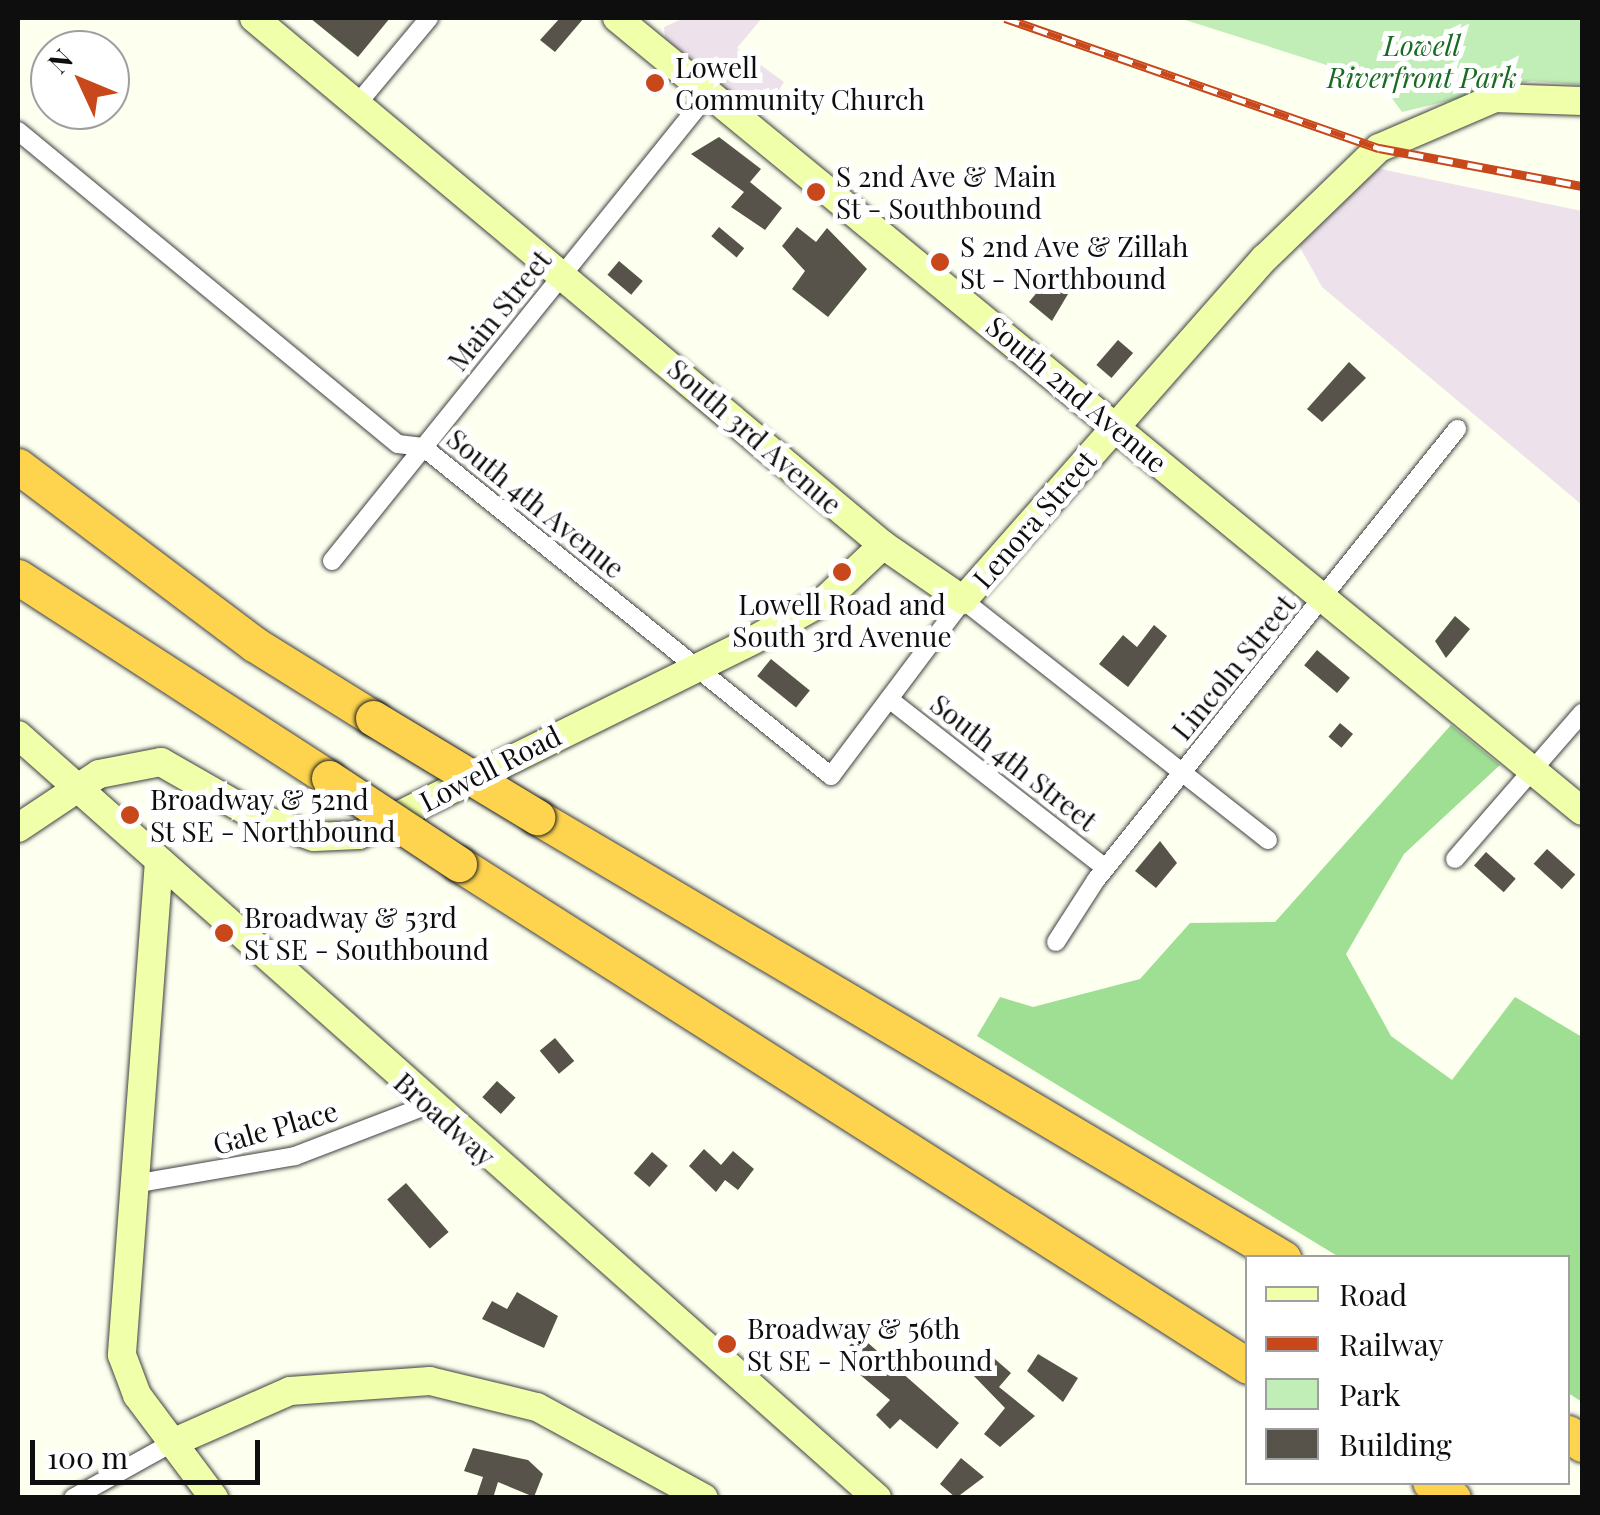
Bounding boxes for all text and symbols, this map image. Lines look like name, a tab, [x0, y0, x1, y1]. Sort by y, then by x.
park label: Lowell Riverfront Park	[1327, 28, 1517, 94]
north arrow	[30, 30, 130, 130]
text: N	[39, 40, 80, 80]
place label: Lowell Community Church	[675, 50, 925, 116]
marker: Lowell Community Church	[644, 72, 666, 94]
place label: S 2nd Ave & Main St - Southbound	[836, 159, 1057, 225]
marker: S 2nd Ave & Main St - Southbound	[805, 181, 827, 203]
place label: S 2nd Ave & Zillah St - Northbound	[960, 229, 1189, 295]
street label: Main Street	[440, 243, 558, 377]
marker: S 2nd Ave & Zillah St - Northbound	[929, 251, 951, 273]
street label: South 2nd Avenue	[980, 309, 1174, 479]
street label: South 3rd Avenue	[661, 351, 849, 521]
street label: South 4th Avenue	[440, 421, 632, 585]
street label: Lenora Street	[965, 443, 1103, 595]
marker: Lowell Road and South 3rd Avenue	[831, 561, 853, 583]
place label: Lowell Road and South 3rd Avenue	[732, 587, 952, 653]
street label: Lincoln Street	[1164, 588, 1302, 746]
street label: South 4th Street	[924, 686, 1104, 838]
street label: Lowell Road	[414, 718, 566, 818]
place label: Broadway & 52nd St SE - Northbound	[150, 782, 396, 848]
marker: Broadway & 52nd St SE - Northbound	[119, 804, 141, 826]
place label: Broadway & 53rd St SE - Southbound	[244, 900, 490, 966]
marker: Broadway & 53rd St SE - Southbound	[213, 922, 235, 944]
street label: Broadway	[388, 1065, 502, 1173]
street label: Gale Place	[209, 1093, 341, 1161]
legend	[1245, 1255, 1570, 1485]
text: Road	[1339, 1274, 1407, 1314]
place label: Broadway & 56th St SE - Northbound	[747, 1311, 993, 1377]
text: Railway	[1339, 1324, 1444, 1364]
marker: Broadway & 56th St SE - Northbound	[716, 1333, 738, 1355]
text: Park	[1339, 1374, 1401, 1414]
scale bar	[35, 1420, 265, 1482]
text: Building	[1339, 1424, 1452, 1464]
text: 100 m	[47, 1437, 128, 1477]

